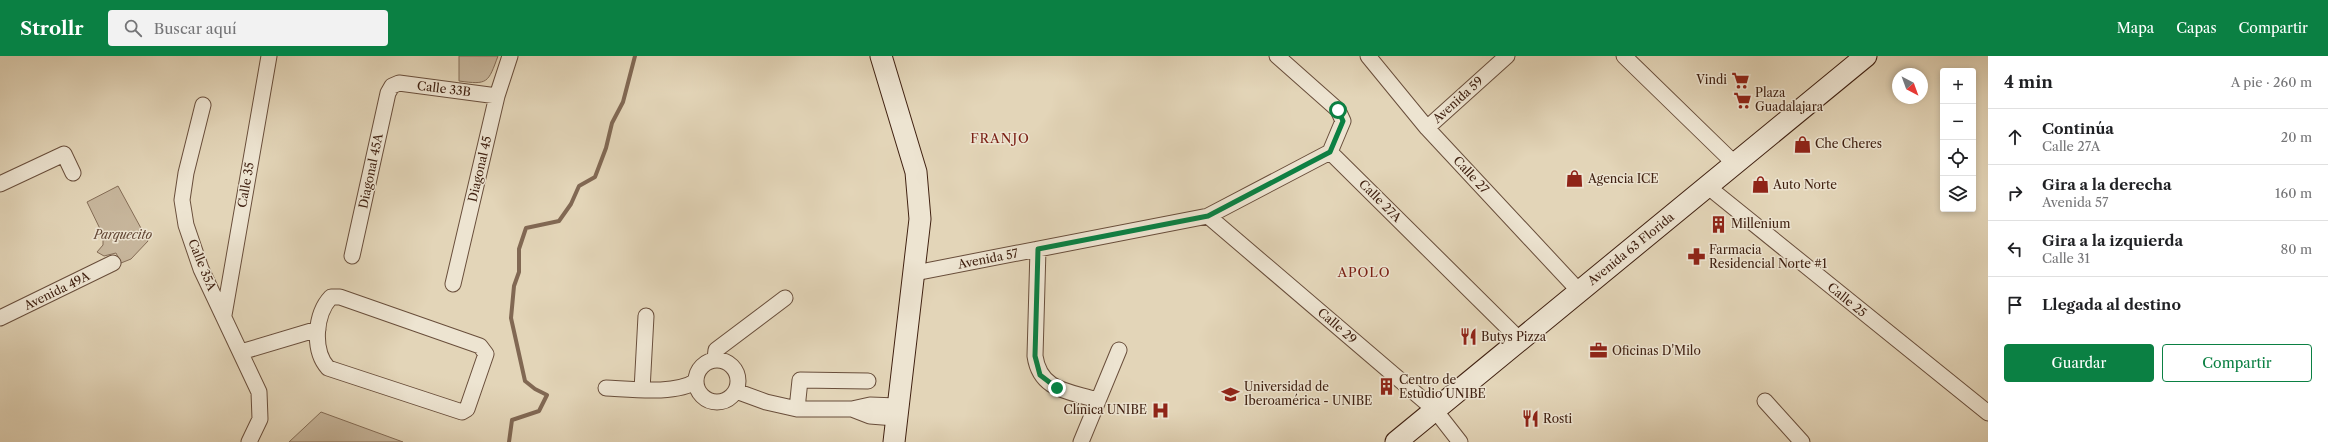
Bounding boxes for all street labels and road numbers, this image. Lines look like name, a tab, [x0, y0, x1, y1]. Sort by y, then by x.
street label: Avenida 59	[1429, 73, 1486, 127]
street label: Calle 33B	[416, 78, 472, 99]
street label: Diagonal 45A	[355, 131, 386, 210]
street label: Diagonal 45	[465, 134, 494, 203]
street label: Calle 27	[1450, 153, 1492, 196]
street label: Calle 35	[234, 161, 257, 209]
street label: Calle 27A	[1356, 176, 1406, 226]
street label: Avenida 63 Florida	[1584, 209, 1677, 289]
street label: Calle 35A	[185, 237, 220, 294]
street label: Avenida 57	[955, 245, 1020, 272]
street label: Avenida 49A	[21, 268, 93, 313]
street label: Calle 25	[1825, 279, 1870, 320]
street label: Calle 29	[1315, 305, 1360, 347]

